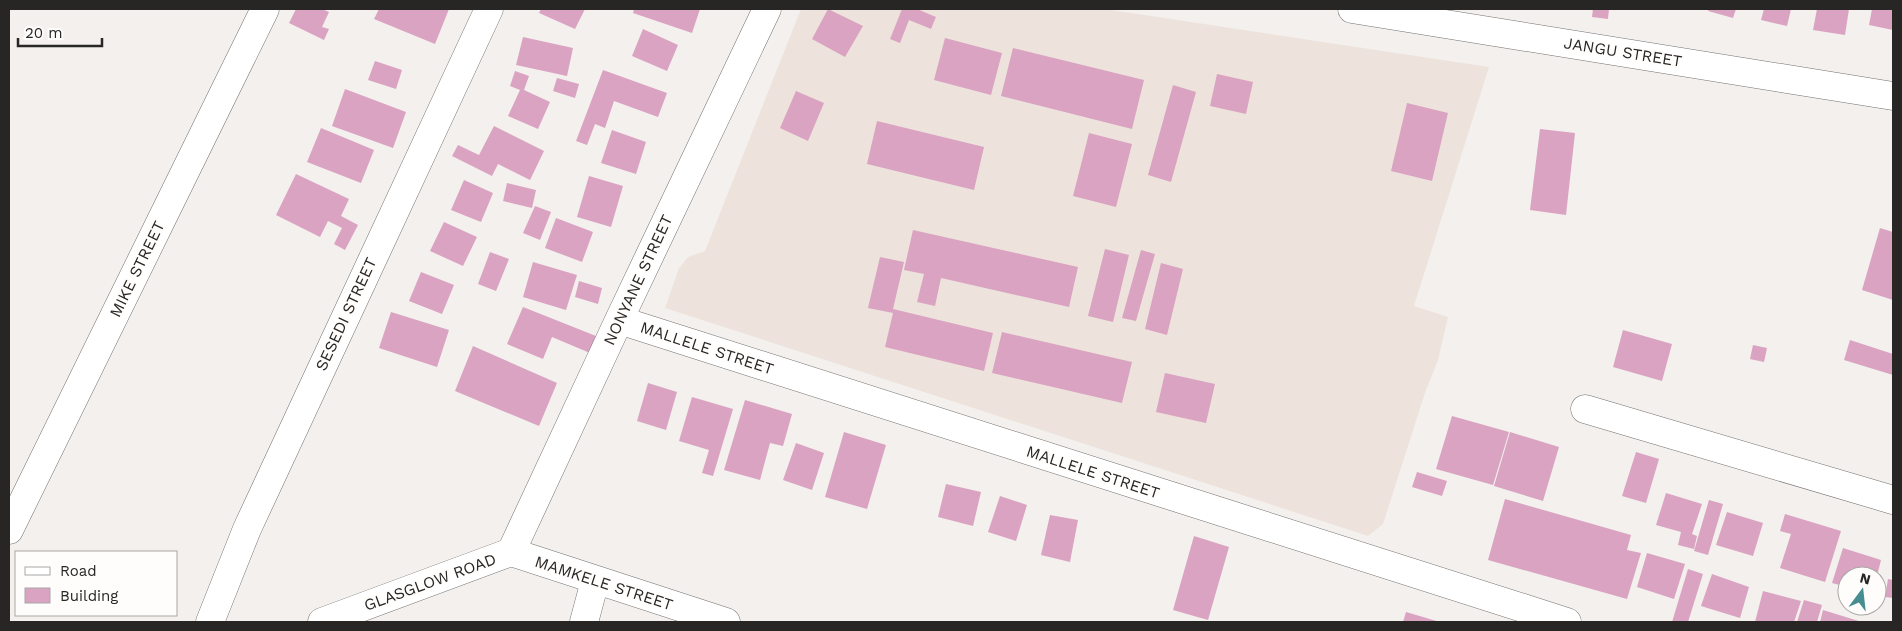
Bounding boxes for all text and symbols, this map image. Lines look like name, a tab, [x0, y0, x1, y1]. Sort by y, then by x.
scale bar	[18, 15, 101, 47]
text: 20 m	[25, 24, 63, 42]
street label: JANGU STREET	[1562, 33, 1684, 71]
street label: NONYANE STREET	[599, 211, 677, 348]
street label: MIKE STREET	[106, 217, 169, 320]
street label: SESEDI STREET	[311, 254, 381, 374]
street label: MALLELE STREET	[638, 317, 776, 379]
street label: MALLELE STREET	[1024, 441, 1162, 503]
street label: GLASGLOW ROAD	[361, 549, 499, 615]
legend	[15, 551, 178, 616]
street label: MAMKELE STREET	[533, 552, 676, 614]
text: Road	[60, 562, 97, 580]
north arrow	[1837, 566, 1887, 616]
text: N	[1858, 569, 1872, 588]
text: Building	[60, 587, 118, 605]

